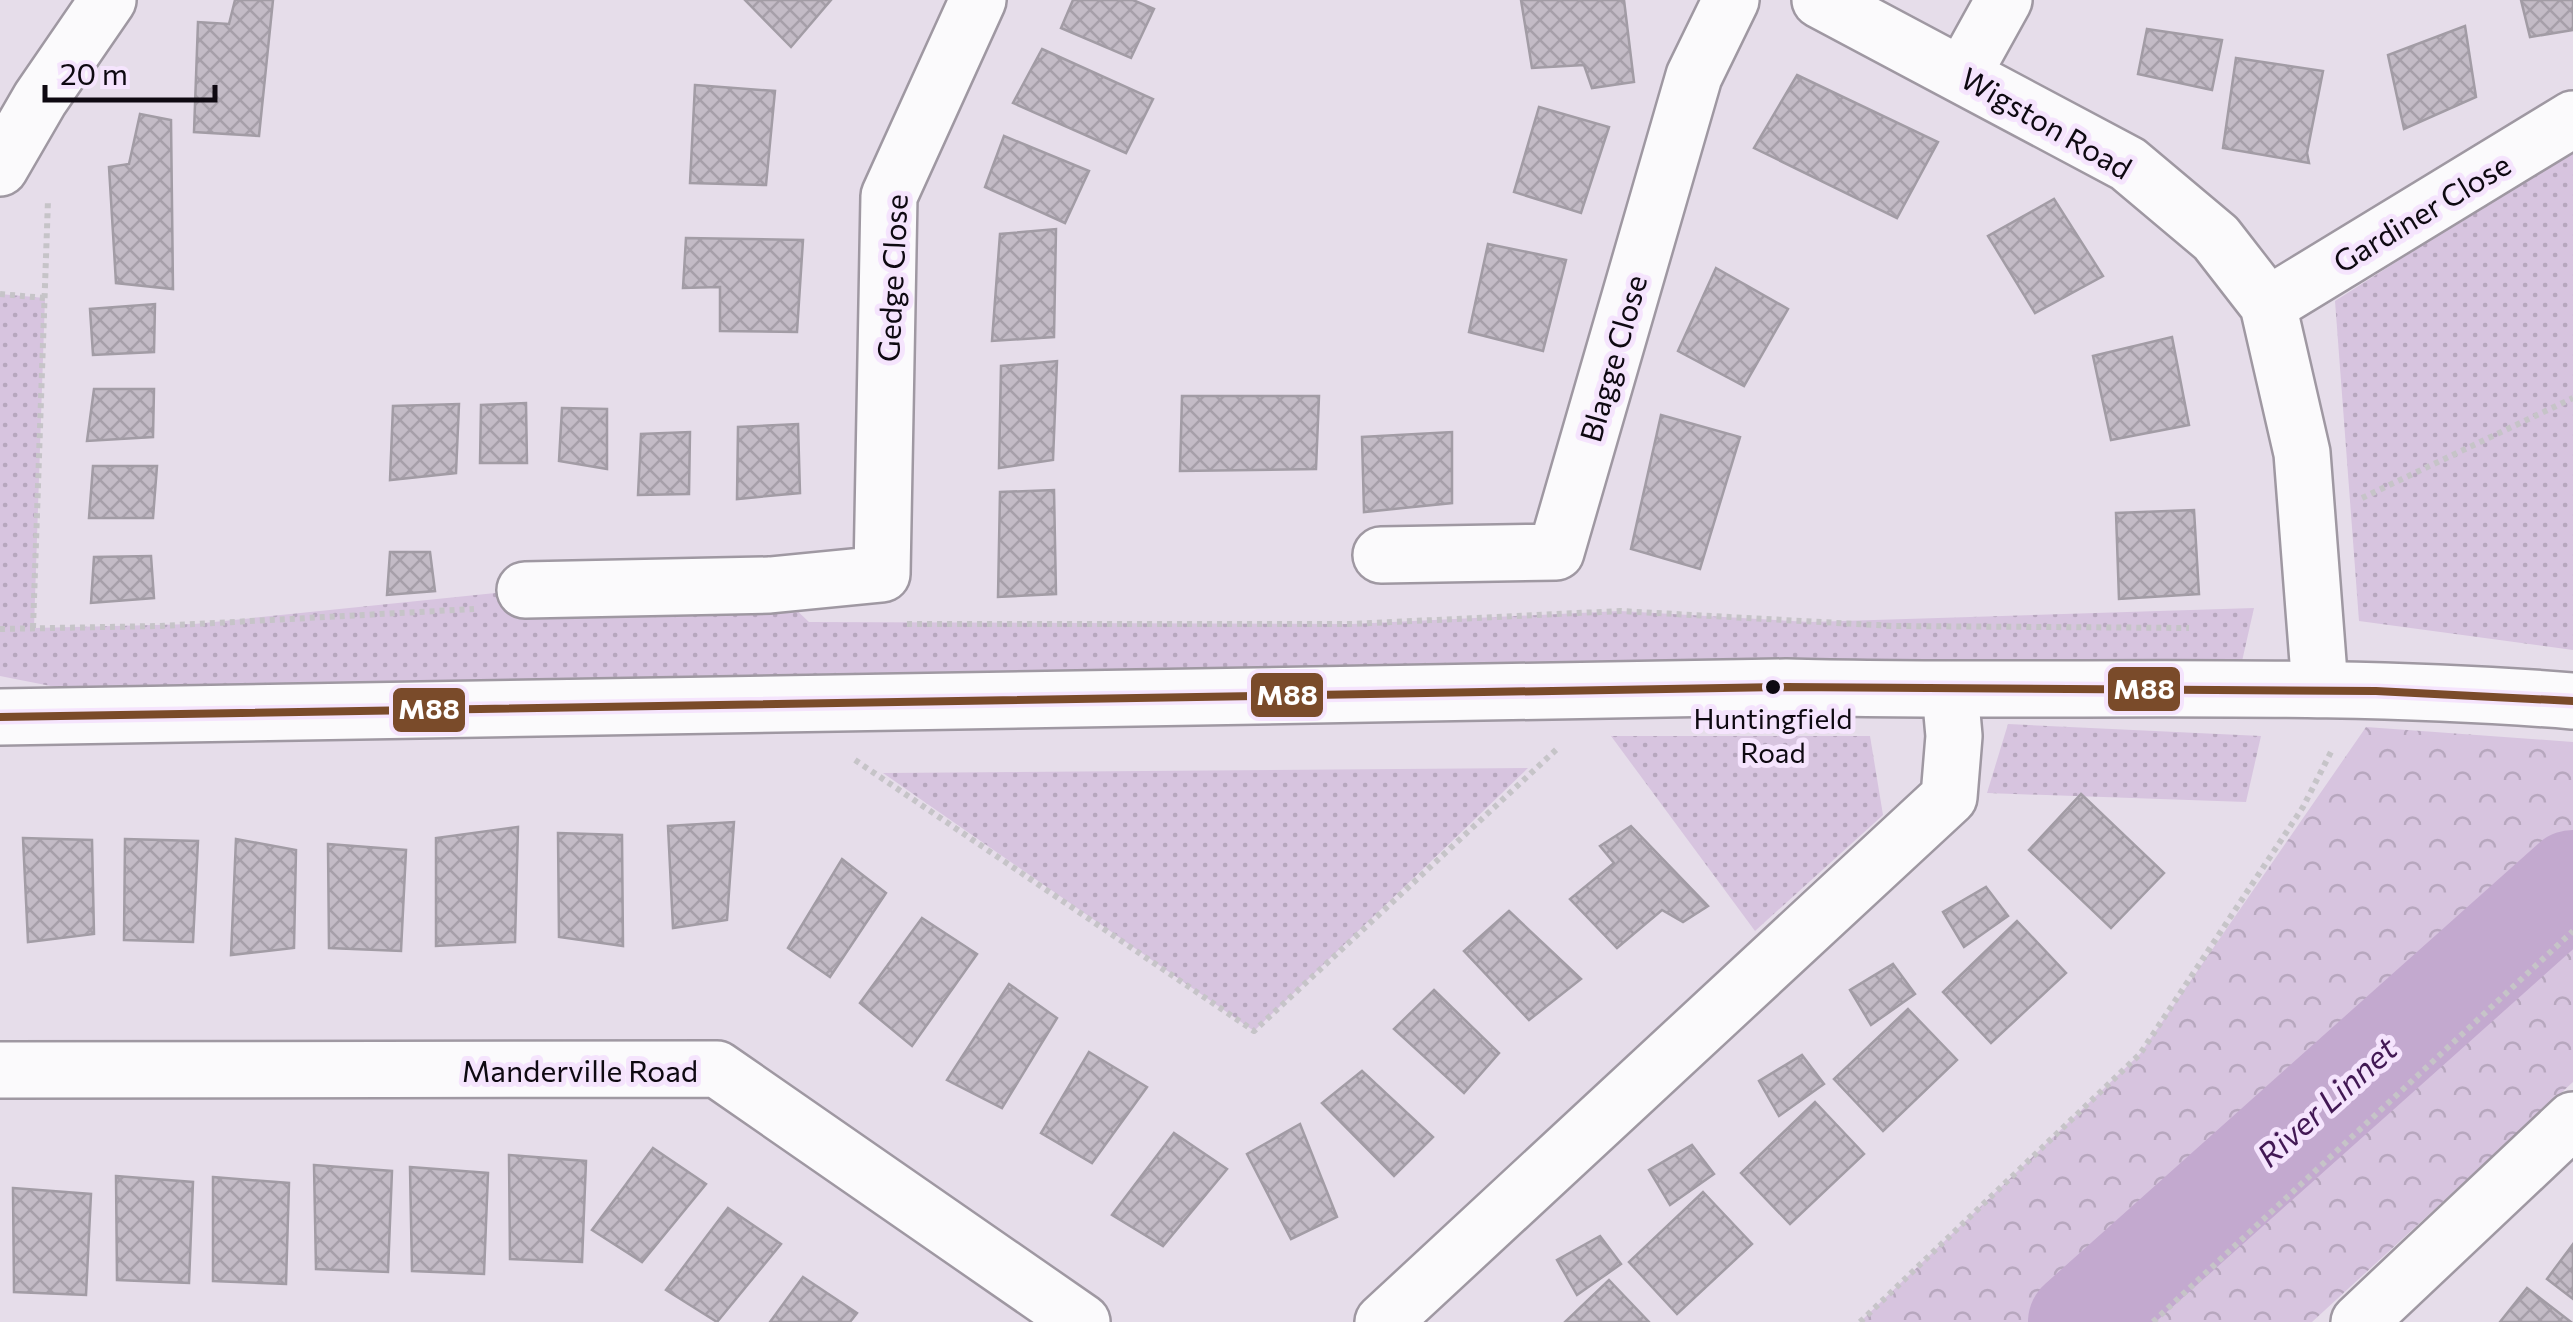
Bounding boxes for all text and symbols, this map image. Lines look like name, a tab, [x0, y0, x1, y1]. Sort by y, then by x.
scale bar	[45, 40, 215, 102]
text: 20 m	[60, 54, 128, 91]
street label: Wigston Road	[1955, 58, 2139, 186]
street label: Gardiner Close	[2326, 145, 2516, 279]
street label: Gedge Close	[868, 193, 914, 363]
street label: Blagge Close	[1571, 270, 1653, 446]
line badge: M88	[2106, 665, 2182, 713]
line badge: M88	[1249, 671, 1325, 719]
text: M88	[2113, 671, 2175, 705]
text: M88	[1256, 677, 1318, 711]
marker: Huntingfield Road	[1763, 677, 1783, 697]
line badge: M88	[391, 686, 467, 734]
text: M88	[398, 691, 460, 725]
place label: Huntingfield Road	[1694, 701, 1852, 769]
water label: River Linnet	[2248, 1027, 2405, 1174]
street label: Manderville Road	[462, 1051, 698, 1088]

